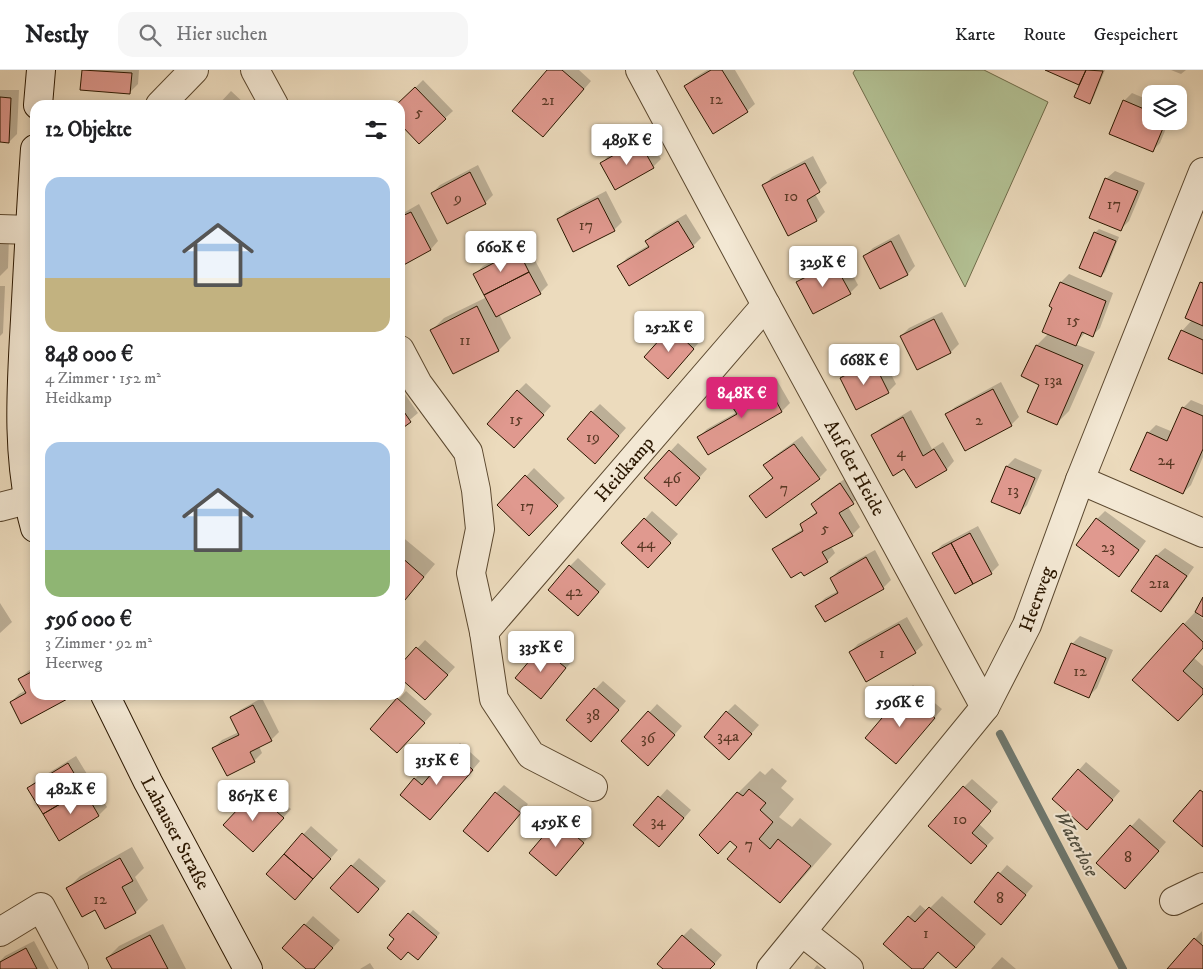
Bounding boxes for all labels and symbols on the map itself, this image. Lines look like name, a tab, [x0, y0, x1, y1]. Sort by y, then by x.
house number: 12	[709, 89, 723, 109]
house number: 21	[541, 90, 555, 110]
house number: 5	[415, 102, 423, 122]
pin: 489K €	[586, 124, 668, 166]
house number: 10	[784, 186, 798, 206]
house number: 9	[453, 188, 462, 208]
house number: 17	[1107, 194, 1121, 214]
house number: 17	[579, 215, 593, 235]
pin: 660K €	[460, 230, 542, 273]
pin: 329K €	[782, 246, 864, 288]
pin: 252K €	[628, 310, 710, 353]
house number: 15	[1066, 310, 1080, 330]
house number: 11	[459, 330, 471, 350]
pin: 668K €	[823, 344, 905, 386]
house number: 13a	[1044, 370, 1063, 390]
pin: 848K €	[701, 376, 783, 419]
house number: 15	[509, 409, 523, 429]
house number: 2	[975, 410, 983, 430]
street label: Auf der Heide	[819, 416, 890, 520]
house number: 19	[586, 427, 600, 447]
street label: Heidkamp	[590, 432, 659, 507]
house number: 4	[896, 442, 906, 462]
house number: 24	[1157, 450, 1175, 470]
house number: 46	[663, 468, 681, 488]
house number: 7	[780, 478, 788, 498]
house number: 13	[1007, 480, 1019, 500]
house number: 17	[520, 496, 534, 516]
house number: 5	[821, 518, 829, 538]
house number: 44	[637, 533, 656, 553]
house number: 23	[1101, 537, 1115, 557]
street label: Heerweg	[1014, 563, 1059, 635]
house number: 21a	[1149, 573, 1169, 593]
house number: 42	[565, 581, 583, 601]
pin: 335K €	[500, 630, 582, 673]
house number: 1	[879, 643, 885, 663]
house number: 12	[1073, 661, 1087, 681]
pin: 596K €	[859, 686, 941, 728]
house number: 38	[586, 705, 600, 725]
house number: 34a	[717, 726, 739, 746]
house number: 36	[641, 728, 656, 748]
pin: 315K €	[396, 744, 478, 786]
pin: 482K €	[30, 772, 112, 815]
street label: Lahauser Straße	[136, 773, 215, 894]
pin: 867K €	[212, 780, 294, 822]
pin: 459K €	[515, 806, 597, 848]
water label: Waterlose	[1048, 806, 1104, 883]
house number: 10	[953, 809, 967, 829]
house number: 34	[650, 811, 666, 831]
house number: 7	[745, 834, 753, 854]
house number: 8	[1124, 847, 1132, 867]
house number: 8	[996, 888, 1004, 908]
house number: 12	[93, 889, 107, 909]
house number: 1	[923, 923, 929, 943]

